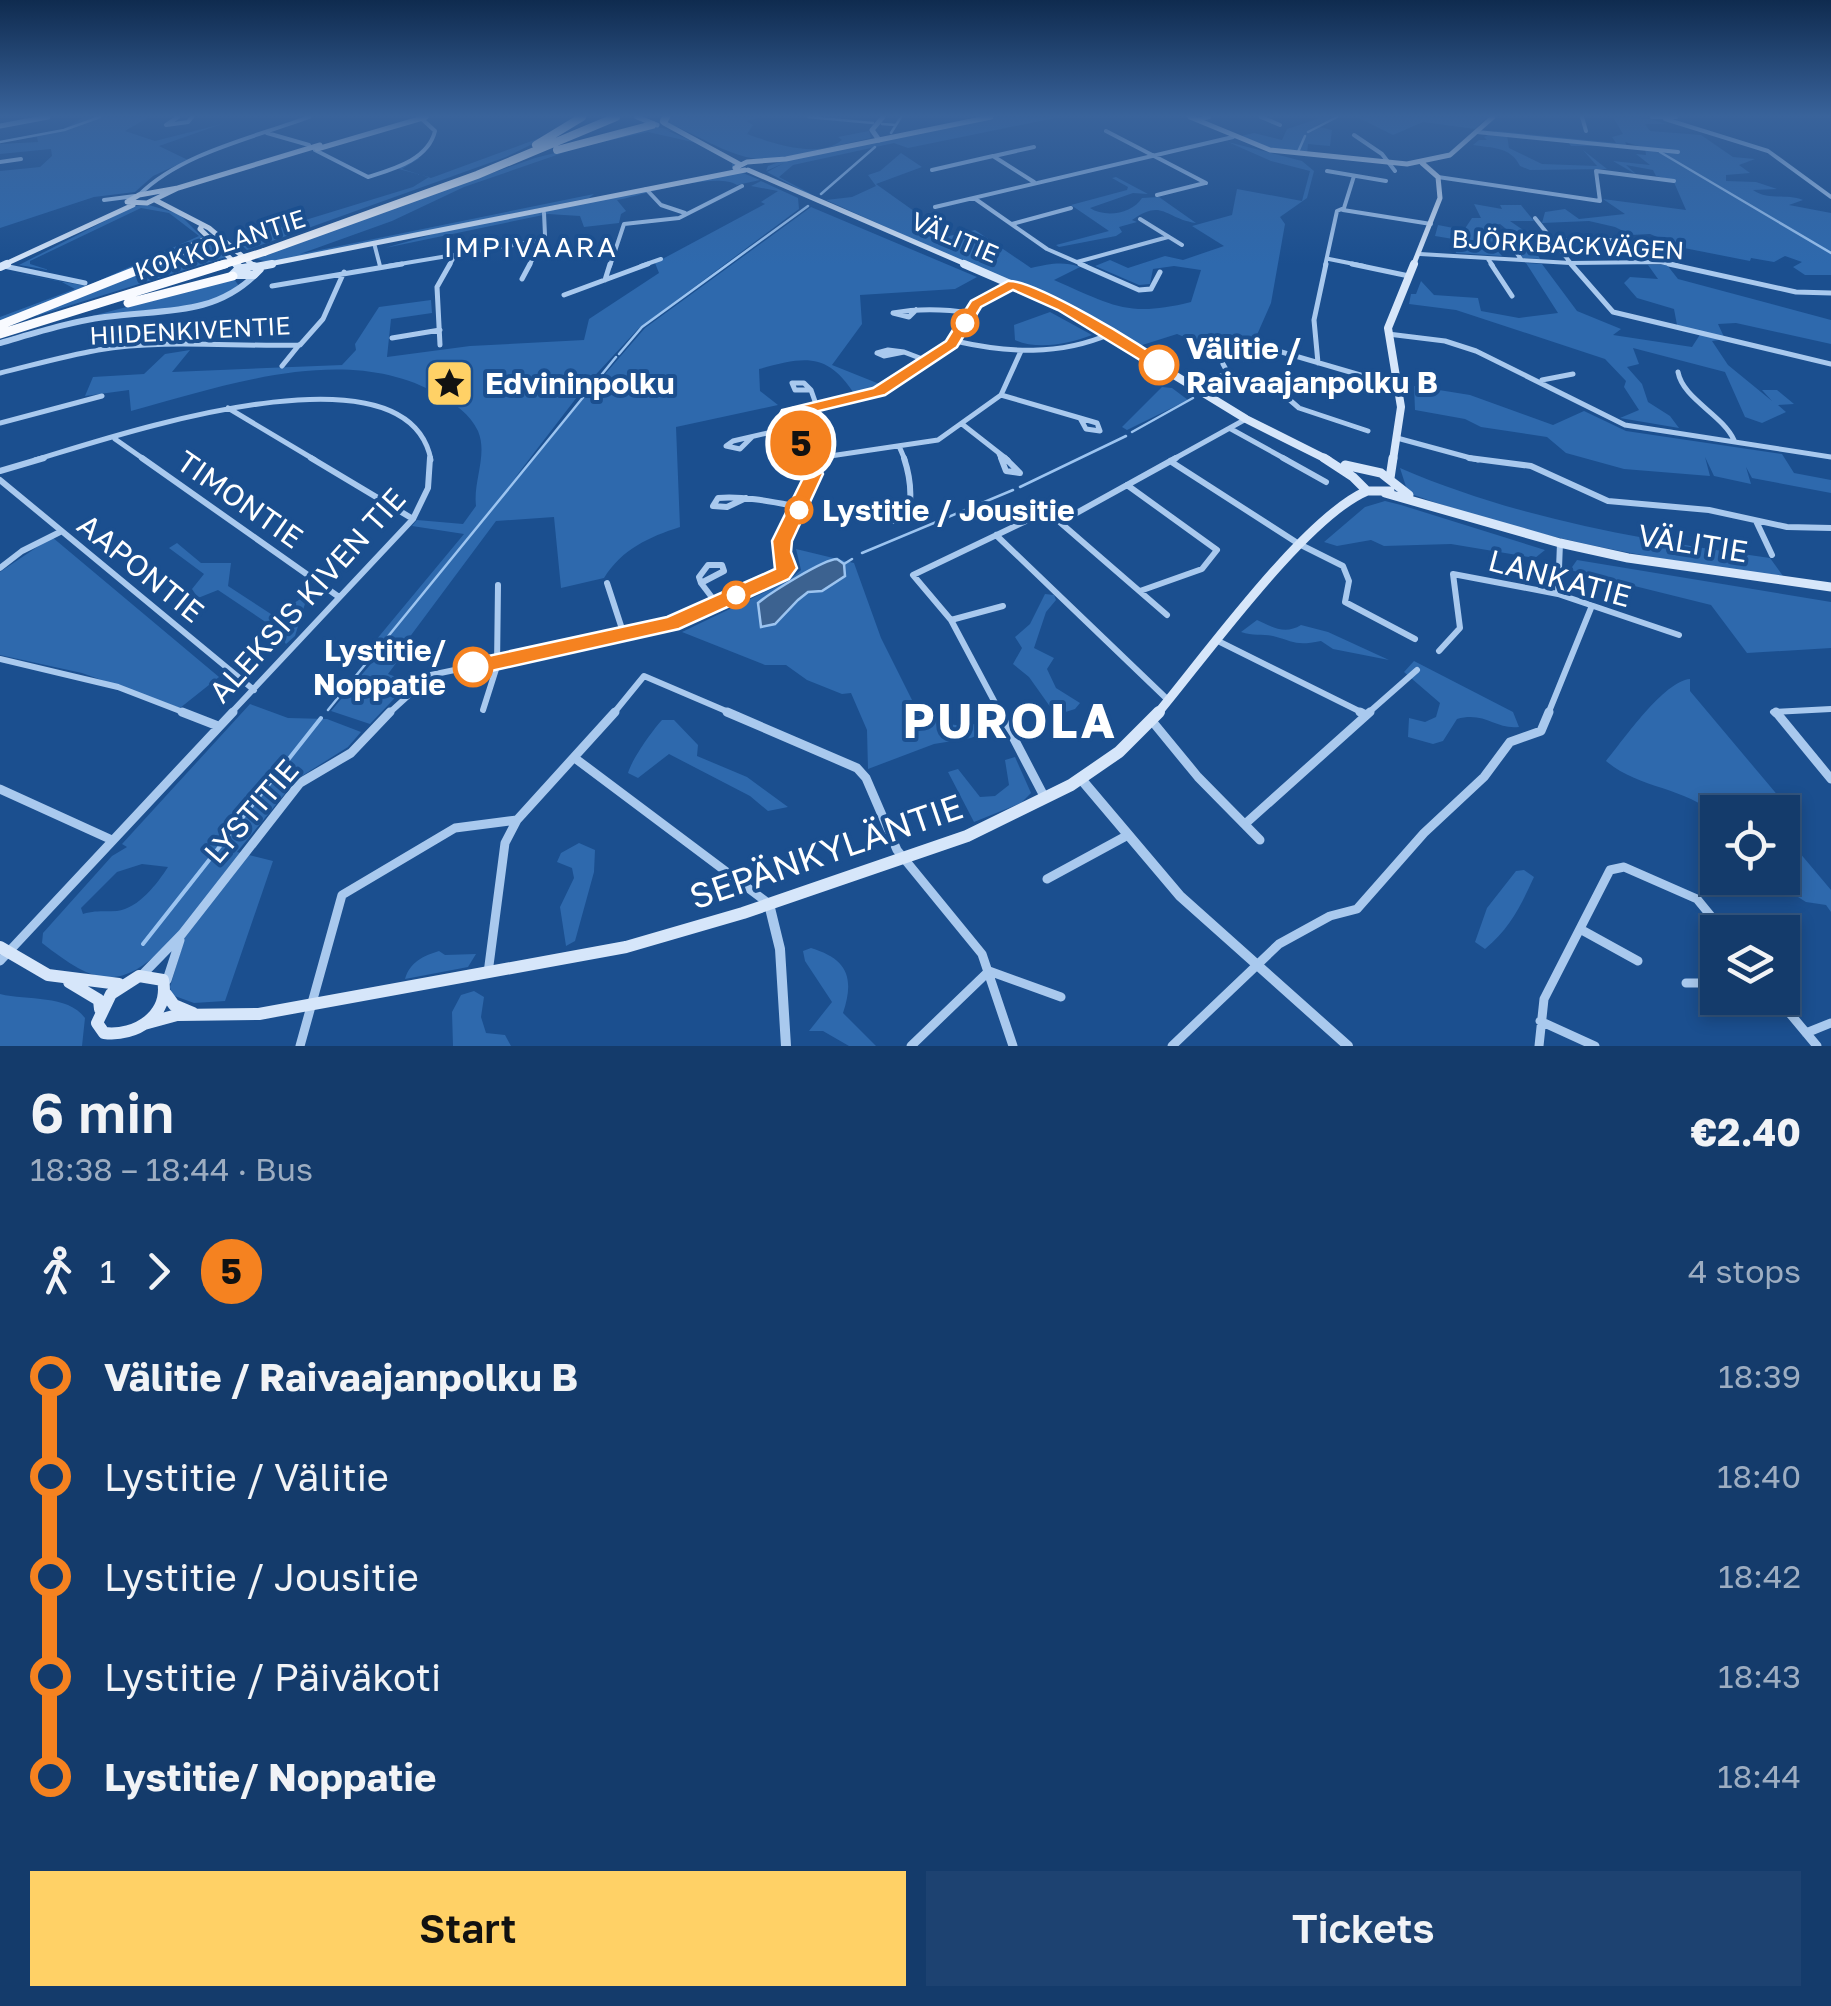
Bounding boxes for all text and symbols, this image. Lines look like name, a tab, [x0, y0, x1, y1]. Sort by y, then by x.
street label: KOKKOLANTIE	[131, 202, 309, 286]
street label: VÄLITIE	[907, 205, 1003, 269]
street label: BJÖRKBACKVÄGEN	[1451, 222, 1685, 266]
district label: IMPIVAARA	[444, 230, 618, 263]
street label: HIIDENKIVENTIE	[89, 309, 291, 351]
unlabelled marker	[952, 310, 978, 336]
place label: Välitie / Raivaajanpolku B	[1186, 330, 1438, 400]
marker: Välitie / Raivaajanpolku B	[1140, 346, 1178, 384]
place icon: Edvininpolku	[424, 357, 476, 409]
place label: Edvininpolku	[485, 365, 675, 401]
line badge: 5	[768, 410, 834, 476]
text: 5	[790, 422, 812, 464]
street label: TIMONTIE	[170, 443, 310, 555]
street label: ALEKSIS KIVEN TIE	[201, 480, 413, 710]
place label: Lystitie / Jousitie	[822, 492, 1075, 528]
marker: Lystitie / Jousitie	[786, 497, 812, 523]
street label: AAPONTIE	[71, 506, 211, 630]
street label: VÄLITIE	[1636, 517, 1750, 569]
street label: LANKATIE	[1485, 542, 1635, 614]
unlabelled marker	[723, 582, 749, 608]
place label: Lystitie/ Noppatie	[313, 632, 447, 702]
marker: Lystitie/ Noppatie	[454, 648, 492, 686]
district label: PUROLA	[903, 691, 1117, 749]
street label: LYSTITIE	[196, 752, 306, 870]
street label: SEPÄNKYLÄNTIE	[684, 785, 968, 917]
map controls	[1700, 795, 1800, 1015]
button: locate	[1700, 795, 1800, 895]
button: layers	[1700, 915, 1800, 1015]
text: 6 min	[30, 1079, 174, 1145]
text: €2.40	[1690, 1109, 1801, 1154]
text: 18:38 – 18:44 · Bus	[30, 1150, 313, 1188]
icon: walk	[30, 1244, 85, 1299]
icon: forward	[131, 1244, 186, 1299]
text: 5	[221, 1250, 242, 1292]
text: 1	[100, 1252, 116, 1290]
text: 4 stops	[1688, 1252, 1801, 1290]
text: Välitie / Raivaajanpolku B	[104, 1354, 578, 1399]
text: 18:39	[1718, 1357, 1801, 1395]
text: Lystitie / Välitie	[104, 1454, 389, 1499]
text: 18:40	[1717, 1457, 1801, 1495]
text: Lystitie / Jousitie	[104, 1554, 419, 1599]
text: 18:42	[1718, 1557, 1801, 1595]
text: Lystitie / Päiväkoti	[104, 1654, 441, 1699]
text: 18:43	[1718, 1657, 1801, 1695]
text: Lystitie/ Noppatie	[104, 1754, 436, 1799]
text: 18:44	[1717, 1757, 1801, 1795]
button: Start	[30, 1871, 906, 1986]
button: Tickets	[926, 1871, 1801, 1986]

